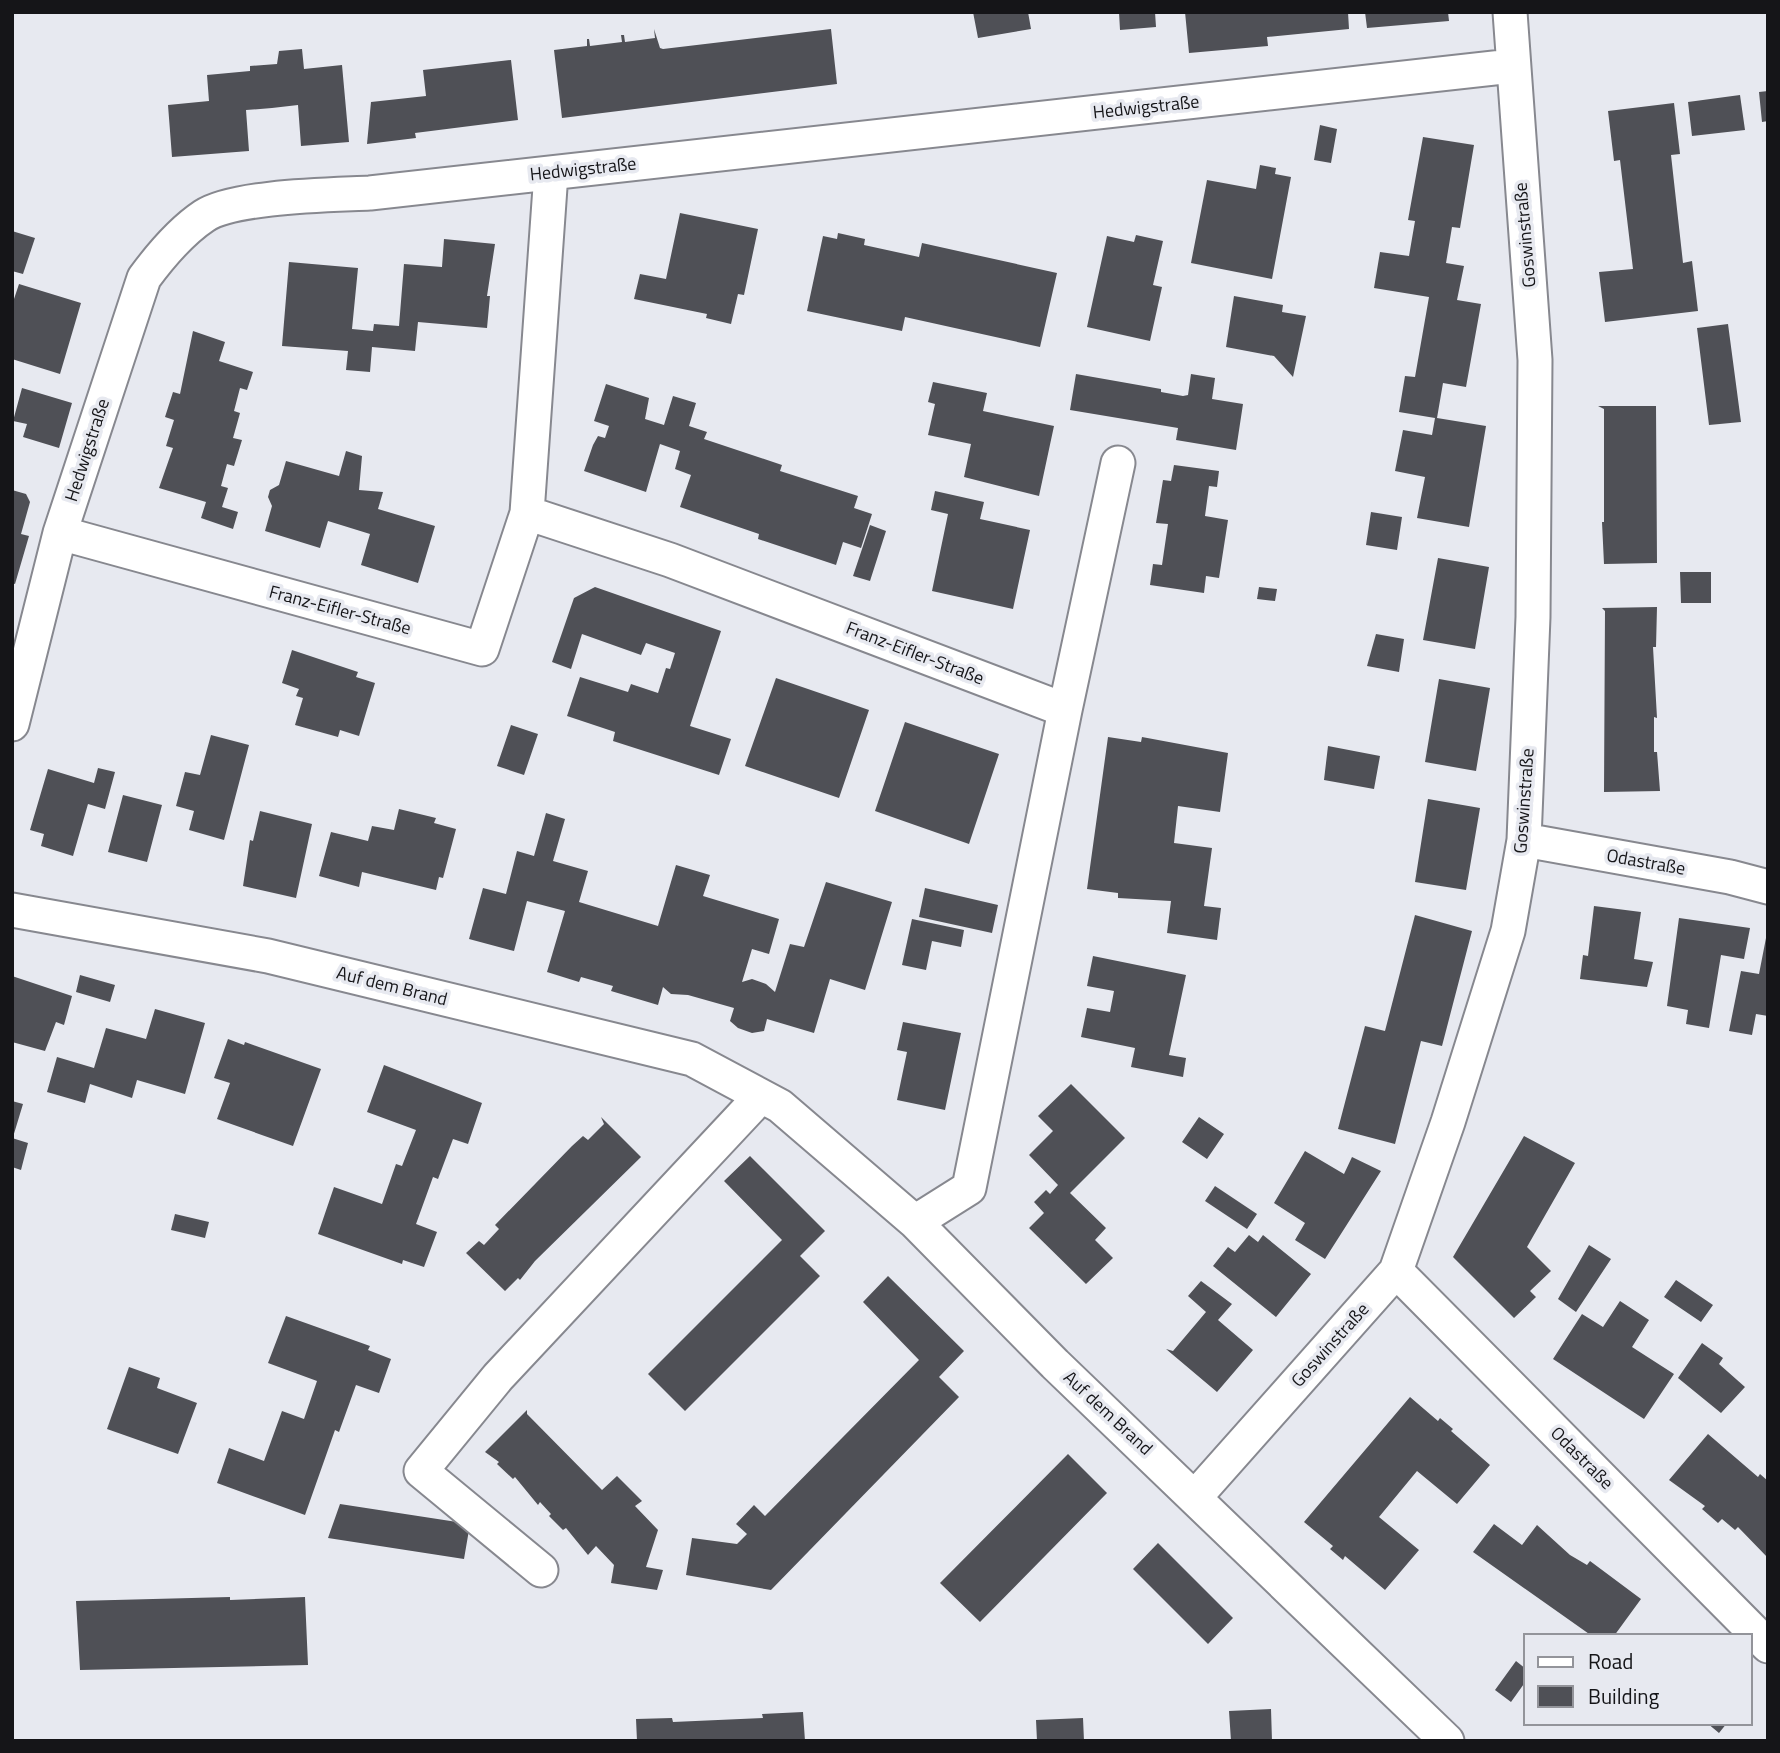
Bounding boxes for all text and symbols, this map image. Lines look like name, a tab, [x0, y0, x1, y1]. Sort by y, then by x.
street label: Hedwigstraße	[1091, 87, 1201, 126]
street label: Hedwigstraße	[528, 149, 638, 188]
street label: Goswinstraße	[1506, 181, 1543, 289]
street label: Hedwigstraße	[57, 395, 116, 505]
street label: Franz-Eifler-Straße	[266, 578, 414, 641]
street label: Franz-Eifler-Straße	[842, 614, 988, 691]
street label: Goswinstraße	[1506, 747, 1541, 855]
street label: Odastraße	[1604, 841, 1688, 882]
street label: Auf dem Brand	[334, 959, 450, 1012]
street label: Goswinstraße	[1284, 1296, 1375, 1393]
street label: Auf dem Brand	[1058, 1364, 1159, 1461]
street label: Odastraße	[1545, 1420, 1620, 1495]
legend	[1524, 1634, 1752, 1725]
text: Road	[1588, 1645, 1633, 1677]
text: Building	[1588, 1680, 1660, 1712]

